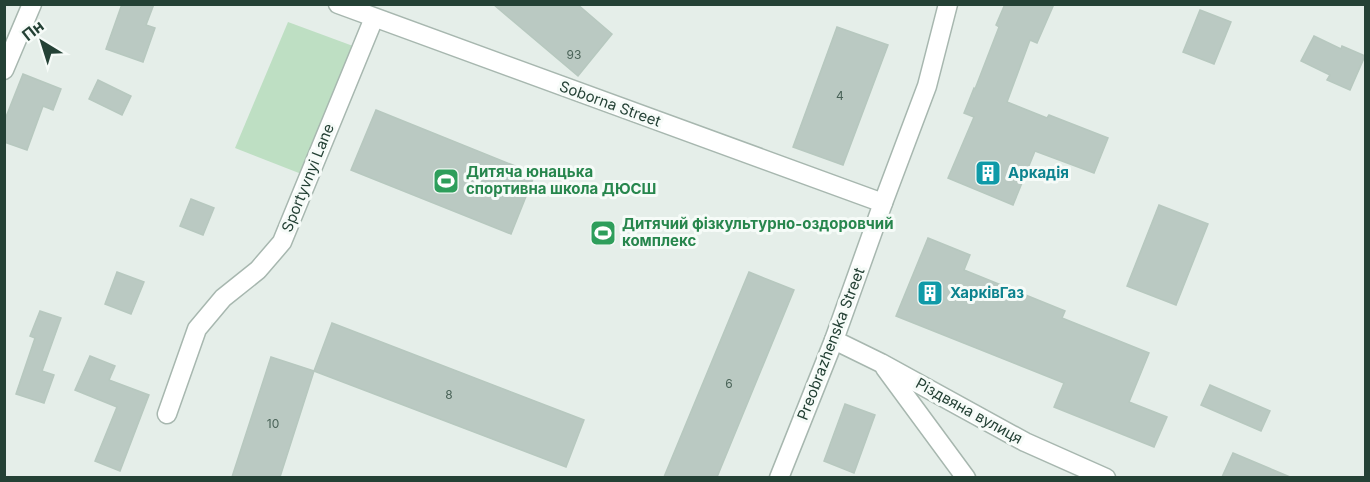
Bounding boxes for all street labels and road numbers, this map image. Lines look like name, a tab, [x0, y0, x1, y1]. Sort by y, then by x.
street label: Soborna Street	[557, 76, 664, 131]
street label: Sportyvnyi Lane	[277, 121, 338, 235]
street label: Preobrazhenska Street	[793, 265, 868, 423]
street label: Різдвяна вулиця	[912, 373, 1026, 448]

